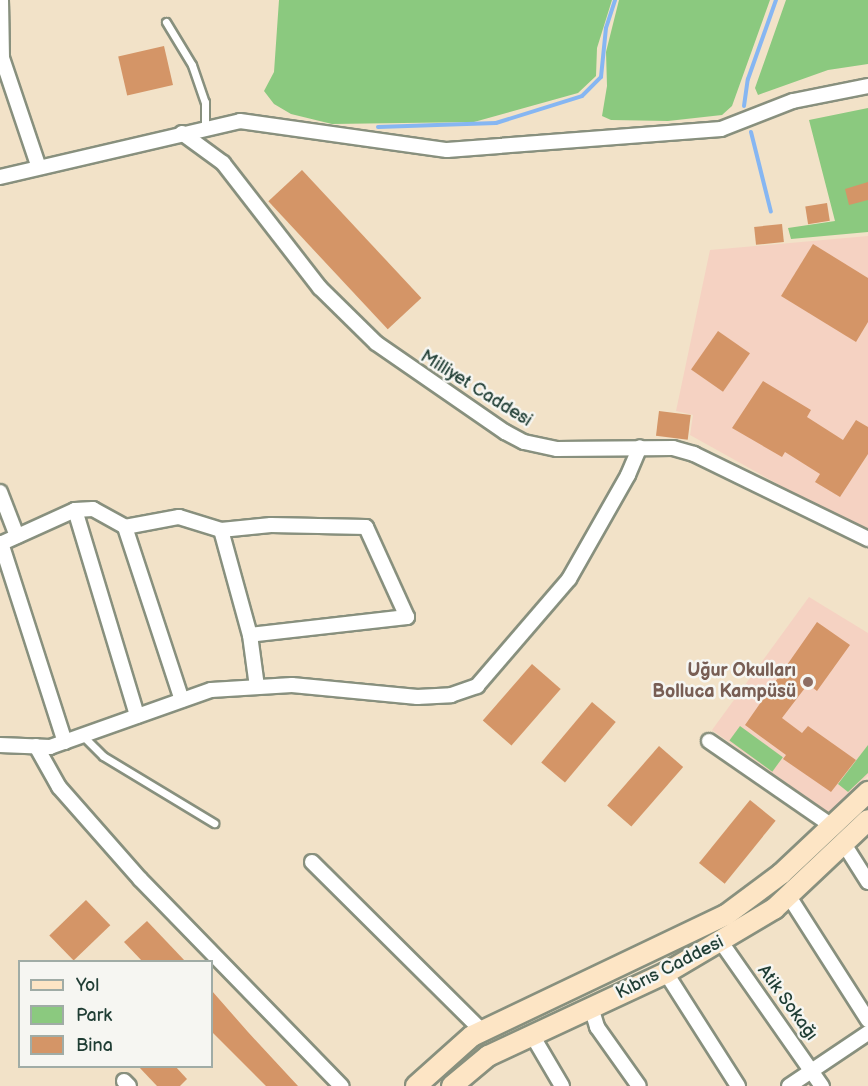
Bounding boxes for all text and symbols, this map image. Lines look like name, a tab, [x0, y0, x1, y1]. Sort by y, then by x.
street label: Milliyet Caddesi	[416, 346, 536, 432]
place label: Uğur Okulları Bolluca Kampüsü	[652, 661, 796, 704]
marker: Uğur Okulları Bolluca Kampüsü	[801, 675, 815, 689]
street label: Kıbrıs Caddesi	[613, 932, 727, 1004]
legend	[18, 960, 213, 1068]
street label: Atik Sokağı	[752, 961, 822, 1045]
text: Yol	[76, 975, 99, 996]
text: Park	[76, 1005, 112, 1026]
text: Bina	[76, 1035, 113, 1056]

